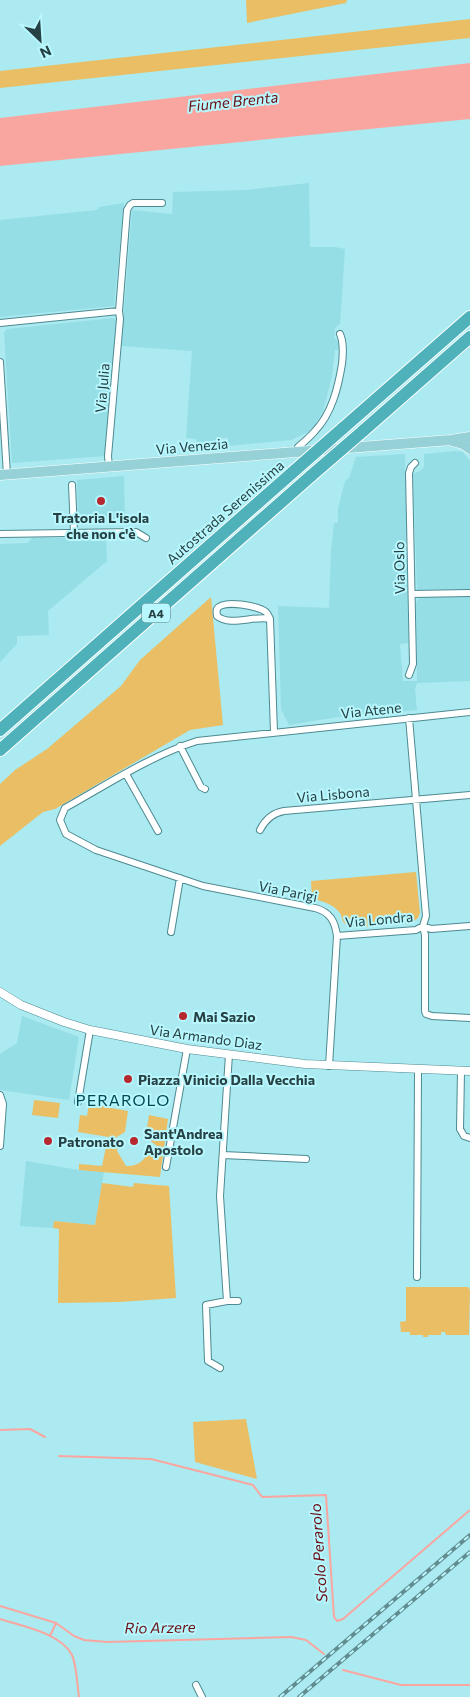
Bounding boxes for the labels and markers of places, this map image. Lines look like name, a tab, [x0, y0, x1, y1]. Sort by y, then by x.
marker: Tratoria L'isola che non c'è	[95, 495, 107, 507]
place label: Tratoria L'isola che non c'è	[53, 509, 149, 542]
place label: Mai Sazio	[193, 1008, 256, 1025]
marker: Mai Sazio	[177, 1010, 189, 1022]
place label: Piazza Vinicio Dalla Vecchia	[138, 1071, 315, 1088]
marker: Piazza Vinicio Dalla Vecchia	[122, 1073, 134, 1085]
place label: Sant'Andrea Apostolo	[144, 1125, 223, 1158]
place label: Patronato	[58, 1133, 124, 1150]
marker: Patronato	[42, 1135, 54, 1147]
marker: Sant'Andrea Apostolo	[128, 1135, 140, 1147]

